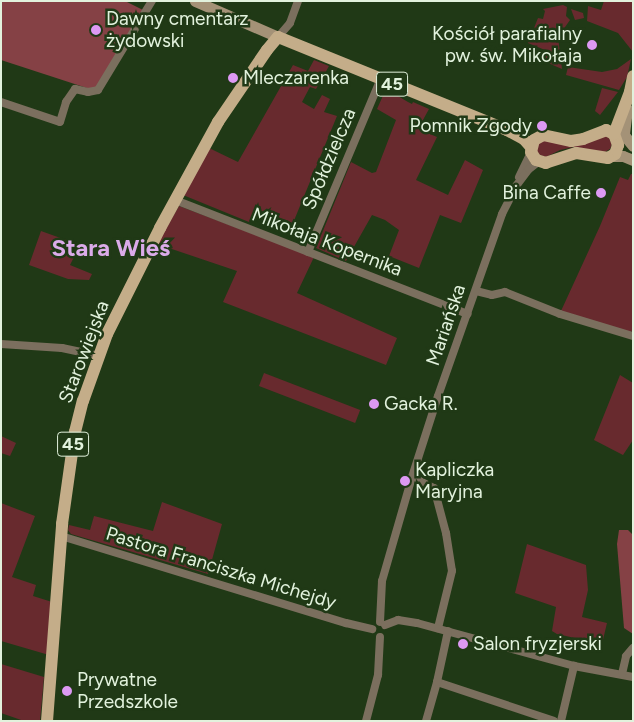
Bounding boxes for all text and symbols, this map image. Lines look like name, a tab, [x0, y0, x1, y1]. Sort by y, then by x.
place label: Dawny cmentarz żydowski	[106, 8, 249, 52]
place label: Kościół parafialny pw. św. Mikołaja	[432, 23, 582, 67]
marker: Dawny cmentarz żydowski	[90, 24, 102, 36]
marker: Kościół parafialny pw. św. Mikołaja	[586, 39, 598, 51]
place label: Mleczarenka	[243, 67, 349, 89]
road number: 45	[376, 68, 408, 100]
marker: Mleczarenka	[227, 72, 239, 84]
street label: Spółdzielcza	[297, 105, 361, 213]
place label: Pomnik Zgody	[410, 115, 532, 137]
marker: Pomnik Zgody	[536, 120, 548, 132]
place label: Bina Caffe	[502, 182, 591, 204]
marker: Bina Caffe	[595, 187, 607, 199]
street label: Mikołaja Kopernika	[249, 203, 405, 281]
district label: Stara Wieś	[51, 234, 171, 262]
street label: Mariańska	[421, 281, 471, 369]
street label: Starowiejska	[54, 297, 114, 407]
place label: Gacka R.	[384, 393, 458, 415]
marker: Gacka R.	[368, 398, 380, 410]
road number: 45	[57, 428, 89, 459]
place label: Kapliczka Maryjna	[415, 459, 494, 503]
marker: Kapliczka Maryjna	[399, 475, 411, 487]
street label: Pastora Franciszka Michejdy	[103, 522, 339, 614]
place label: Salon fryzjerski	[473, 633, 602, 655]
marker: Salon fryzjerski	[457, 638, 469, 650]
place label: Prywatne Przedszkole	[77, 669, 178, 713]
marker: Prywatne Przedszkole	[61, 685, 73, 697]

